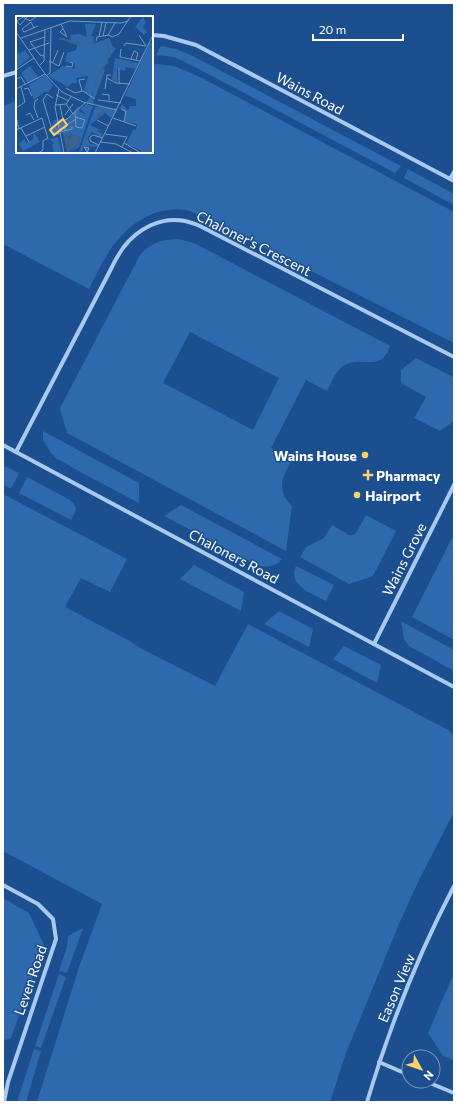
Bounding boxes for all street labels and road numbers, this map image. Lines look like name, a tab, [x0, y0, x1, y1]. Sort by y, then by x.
street label: Wains Road	[273, 68, 347, 118]
street label: Chaloner's Crescent	[194, 207, 314, 279]
street label: Wains Grove	[378, 520, 430, 598]
street label: Chaloners Road	[186, 525, 282, 587]
street label: Leven Road	[10, 943, 50, 1017]
street label: Eason View	[374, 951, 418, 1025]

